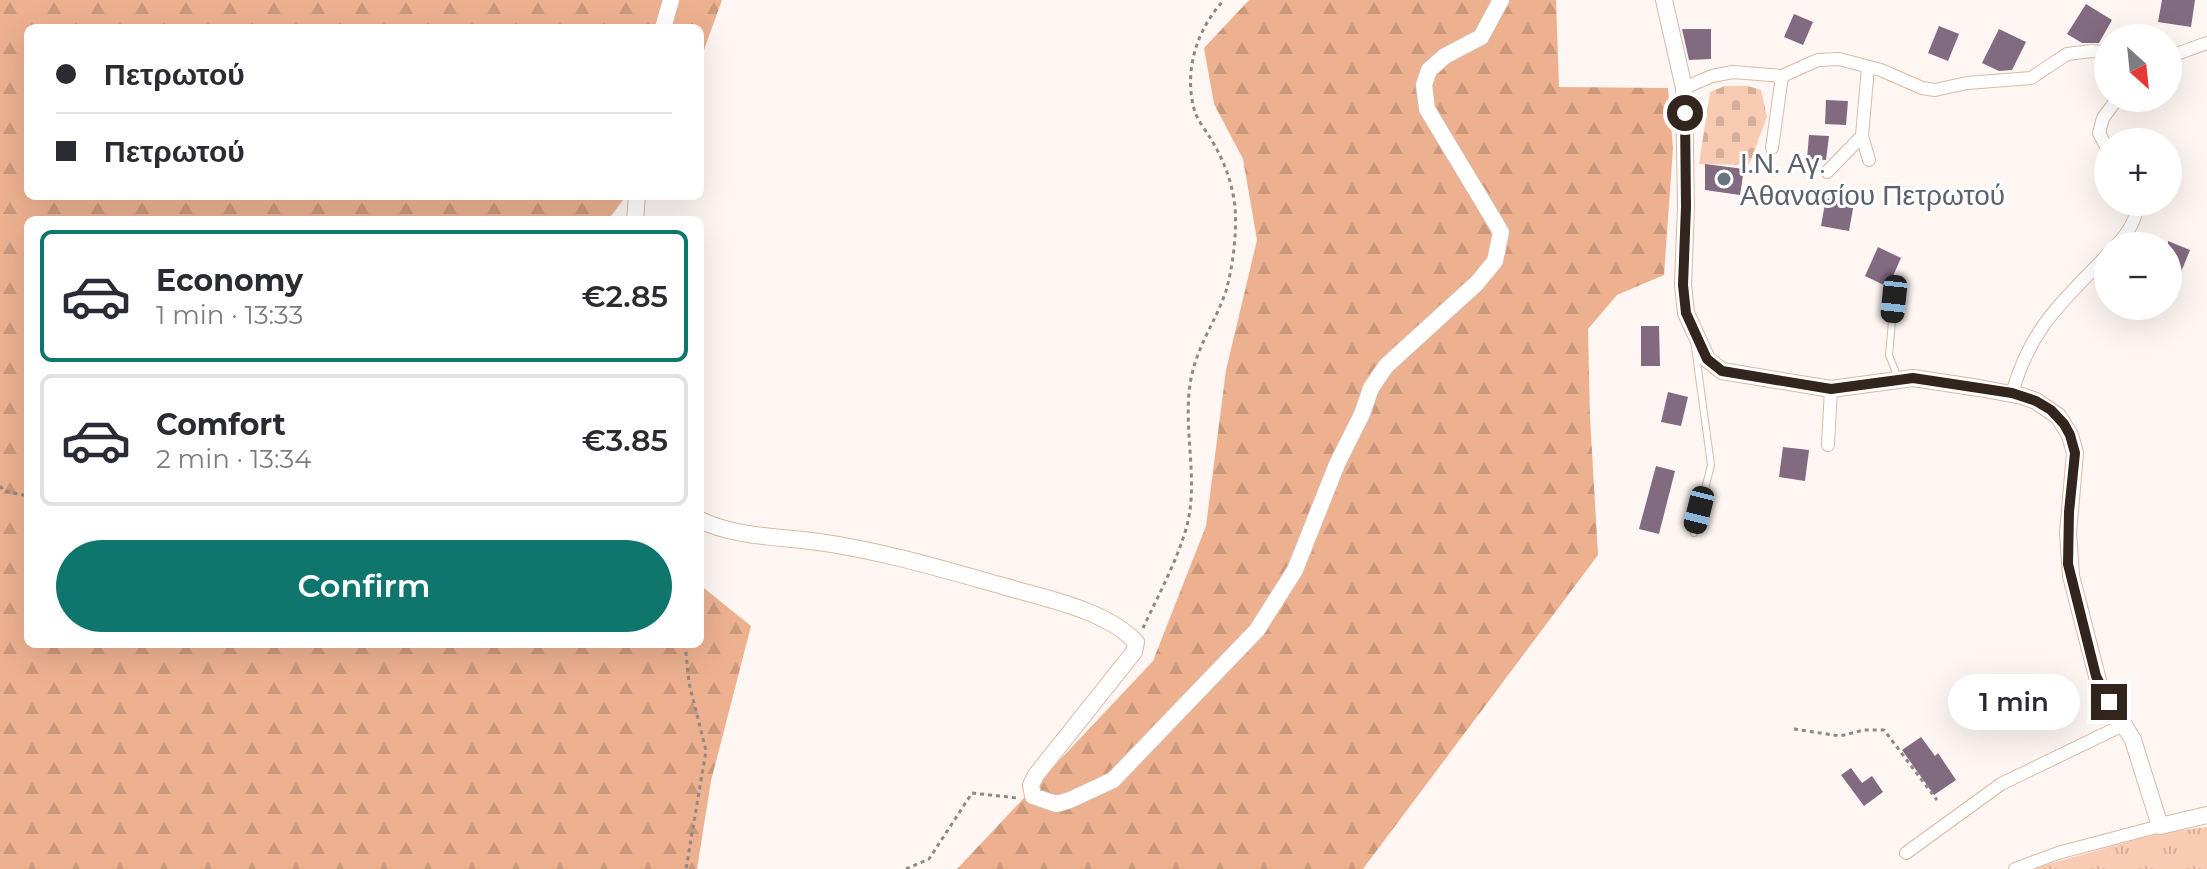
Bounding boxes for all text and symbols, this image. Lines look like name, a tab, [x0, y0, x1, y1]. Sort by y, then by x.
north arrow	[2094, 24, 2182, 112]
map controls	[2094, 24, 2182, 320]
text: Πετρωτού	[104, 56, 245, 93]
route start	[1667, 95, 1703, 131]
button: +	[2094, 128, 2182, 216]
text: Πετρωτού	[104, 133, 245, 170]
place label: Ι.Ν. Αγ. Αθανασίου Πετρωτού	[1740, 146, 2005, 212]
marker: Ι.Ν. Αγ. Αθανασίου Πετρωτού	[1715, 170, 1733, 188]
button: −	[2094, 232, 2182, 320]
icon: car	[60, 260, 132, 332]
text: Economy	[156, 262, 303, 299]
car	[1880, 274, 1908, 324]
text: €2.85	[582, 278, 668, 315]
text: 1 min · 13:33	[156, 299, 303, 331]
icon: car	[60, 404, 132, 476]
text: Comfort	[156, 406, 286, 443]
text: €3.85	[582, 422, 668, 459]
text: 2 min · 13:34	[156, 443, 311, 475]
car	[1682, 484, 1716, 536]
button: Confirm	[56, 540, 672, 632]
callout: 1 min	[1949, 674, 2081, 730]
route end	[2091, 684, 2127, 720]
text: 1 min	[1979, 686, 2049, 718]

